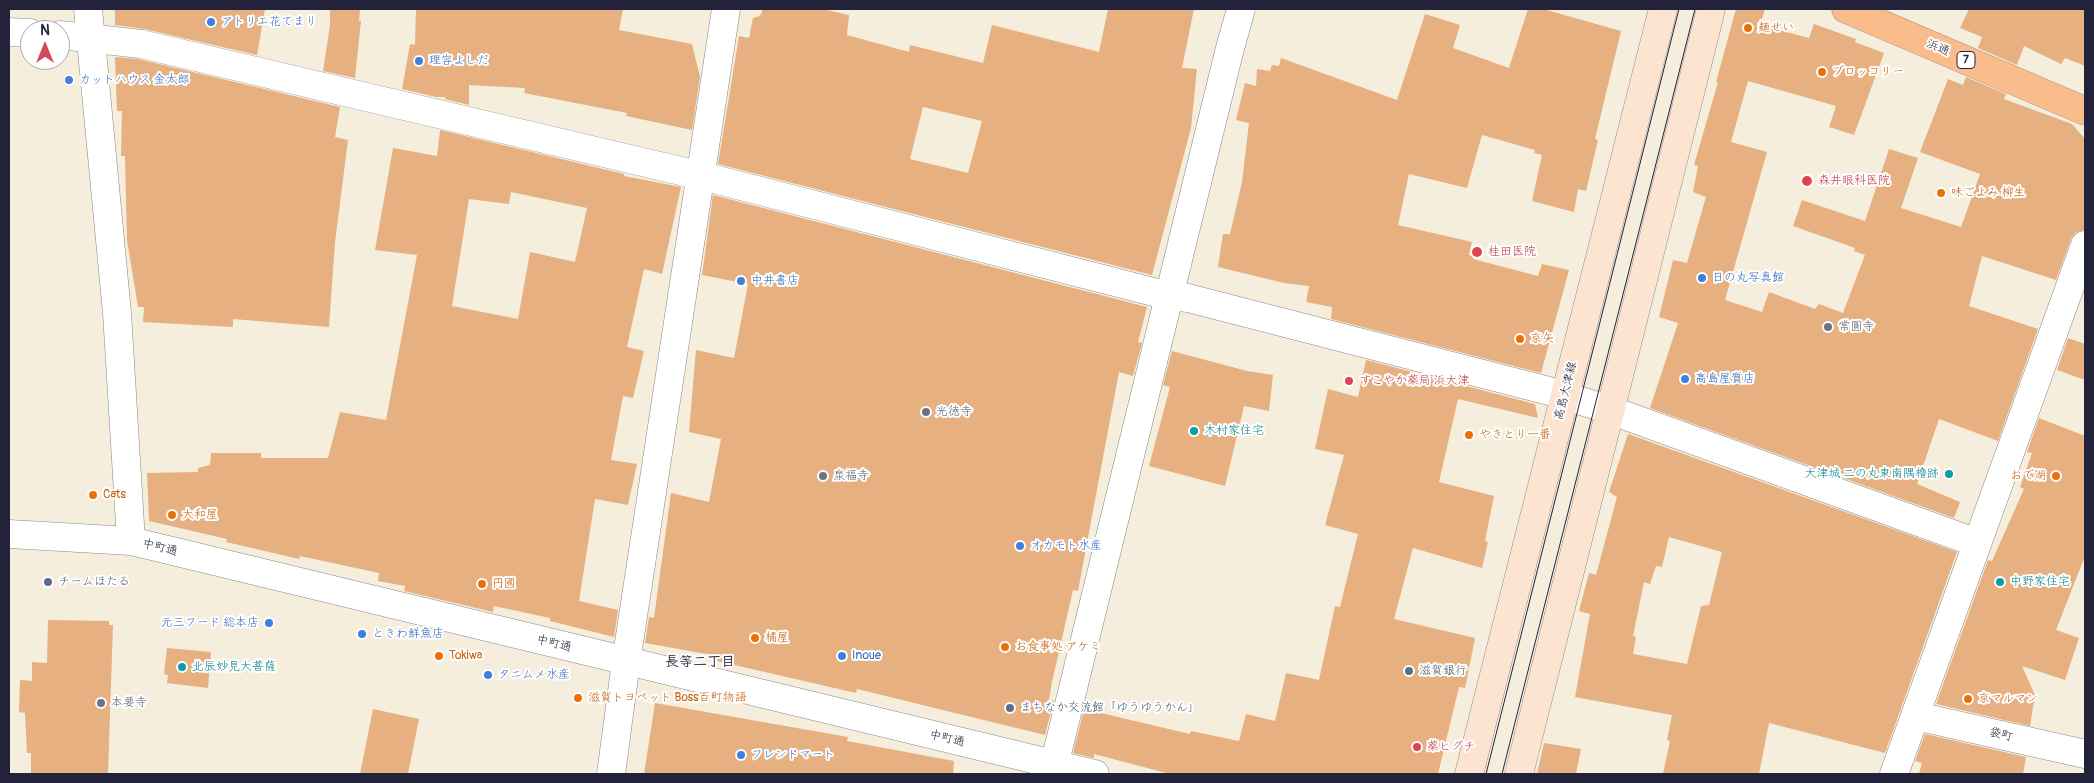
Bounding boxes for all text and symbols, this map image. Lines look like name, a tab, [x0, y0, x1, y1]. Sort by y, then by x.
place label: アトリエ花てまり	[221, 15, 317, 29]
marker: アトリエ花てまり	[205, 16, 217, 28]
north arrow	[20, 20, 70, 70]
place label: 麺せい	[1758, 21, 1794, 35]
text: N	[40, 22, 50, 39]
marker: 麺せい	[1742, 22, 1754, 34]
street label: 浜通	[1924, 37, 1952, 59]
road number: 7	[1957, 52, 1975, 68]
place label: 理容よしだ	[429, 54, 489, 68]
marker: 理容よしだ	[413, 55, 425, 67]
place label: ブロッコリー	[1832, 65, 1904, 79]
marker: ブロッコリー	[1816, 66, 1828, 78]
place label: カットハウス 金太郎	[79, 73, 190, 87]
marker: カットハウス 金太郎	[63, 74, 75, 86]
marker: 森井眼科医院	[1800, 174, 1814, 188]
place label: 森井眼科医院	[1818, 174, 1890, 188]
place label: 味ごよみ 柳生	[1951, 186, 2026, 200]
marker: 味ごよみ 柳生	[1935, 187, 1947, 199]
marker: 桂田医院	[1470, 245, 1484, 259]
place label: 桂田医院	[1488, 245, 1536, 259]
place label: 日の丸写真館	[1712, 271, 1784, 285]
marker: 日の丸写真館	[1696, 272, 1708, 284]
place label: 中井書店	[751, 274, 799, 288]
marker: 中井書店	[735, 275, 747, 287]
place label: 常圓寺	[1838, 320, 1874, 334]
marker: 常圓寺	[1822, 321, 1834, 333]
place label: 京矢	[1530, 332, 1554, 346]
marker: 京矢	[1514, 333, 1526, 345]
street label: 高島大津線	[1552, 360, 1580, 422]
place label: 高島屋質店	[1695, 372, 1755, 386]
marker: 高島屋質店	[1679, 373, 1691, 385]
place label: すこやか薬局 浜大津	[1359, 374, 1470, 388]
marker: すこやか薬局 浜大津	[1343, 375, 1355, 387]
place label: 光徳寺	[936, 405, 972, 419]
marker: 光徳寺	[920, 406, 932, 418]
place label: 木村家住宅	[1204, 424, 1264, 438]
marker: 木村家住宅	[1188, 425, 1200, 437]
place label: やきとり一番	[1479, 428, 1551, 442]
marker: やきとり一番	[1463, 429, 1475, 441]
place label: 大津城 二の丸東南隅櫓跡	[1804, 467, 1939, 481]
marker: 大津城 二の丸東南隅櫓跡	[1943, 468, 1955, 480]
place label: 泉福寺	[833, 469, 869, 483]
place label: おで湖	[2010, 469, 2046, 483]
marker: 泉福寺	[817, 470, 829, 482]
marker: おで湖	[2050, 470, 2062, 482]
place label: Cats	[103, 488, 126, 502]
marker: Cats	[87, 489, 99, 501]
place label: 大和屋	[182, 508, 218, 522]
marker: 大和屋	[166, 509, 178, 521]
street label: 中町通	[141, 537, 179, 559]
place label: オカモト水産	[1030, 539, 1102, 553]
marker: オカモト水産	[1014, 540, 1026, 552]
place label: チームほたる	[58, 575, 130, 589]
place label: 中野家住宅	[2010, 575, 2070, 589]
marker: チームほたる	[42, 576, 54, 588]
marker: 中野家住宅	[1994, 576, 2006, 588]
place label: 円國	[492, 577, 516, 591]
marker: 円國	[476, 578, 488, 590]
place label: 元三フード 総本店	[161, 616, 259, 630]
marker: 元三フード 総本店	[263, 617, 275, 629]
place label: ときわ鮮魚店	[372, 627, 444, 641]
marker: ときわ鮮魚店	[356, 628, 368, 640]
place label: 橘屋	[765, 631, 789, 645]
marker: 橘屋	[749, 632, 761, 644]
street label: 中町通	[535, 633, 573, 655]
place label: お食事処 アケミ	[1015, 640, 1102, 654]
marker: お食事処 アケミ	[999, 641, 1011, 653]
place label: Tokiwa	[449, 649, 482, 663]
place label: Inoue	[852, 649, 881, 663]
marker: Tokiwa	[433, 650, 445, 662]
marker: Inoue	[836, 650, 848, 662]
district label: 長等二丁目	[665, 654, 735, 670]
place label: 北辰妙見大菩薩	[192, 660, 276, 674]
marker: 北辰妙見大菩薩	[176, 661, 188, 673]
place label: 滋賀銀行	[1419, 664, 1467, 678]
marker: 滋賀銀行	[1403, 665, 1415, 677]
place label: タニムメ水産	[498, 668, 570, 682]
marker: タニムメ水産	[482, 669, 494, 681]
place label: 滋賀トヨペット Boss百町物語	[588, 691, 747, 705]
marker: 滋賀トヨペット Boss百町物語	[572, 692, 584, 704]
place label: 京マルマン	[1978, 692, 2038, 706]
marker: 京マルマン	[1962, 693, 1974, 705]
place label: 本要寺	[111, 696, 147, 710]
marker: 本要寺	[95, 697, 107, 709]
place label: まちなか交流館「ゆうゆうかん」	[1020, 701, 1200, 715]
marker: まちなか交流館「ゆうゆうかん」	[1004, 702, 1016, 714]
street label: 袋町	[1988, 725, 2014, 745]
street label: 中町通	[928, 728, 966, 750]
place label: 薬ヒグチ	[1427, 740, 1475, 754]
marker: 薬ヒグチ	[1411, 741, 1423, 753]
place label: フレンドマート	[751, 748, 835, 762]
marker: フレンドマート	[735, 749, 747, 761]

